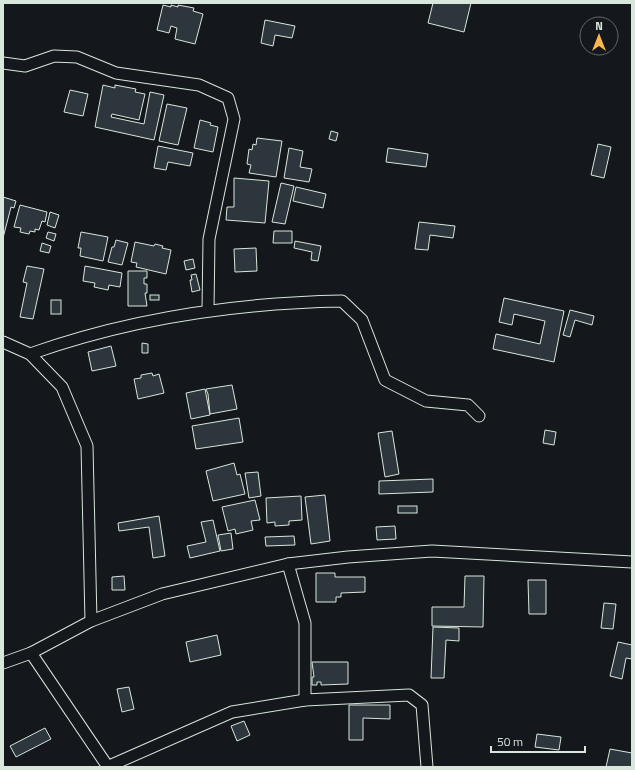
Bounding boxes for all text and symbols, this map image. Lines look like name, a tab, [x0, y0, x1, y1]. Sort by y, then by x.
north arrow	[579, 16, 619, 56]
text: N	[595, 18, 603, 34]
scale bar	[491, 728, 585, 754]
text: 50 m	[497, 732, 523, 751]

